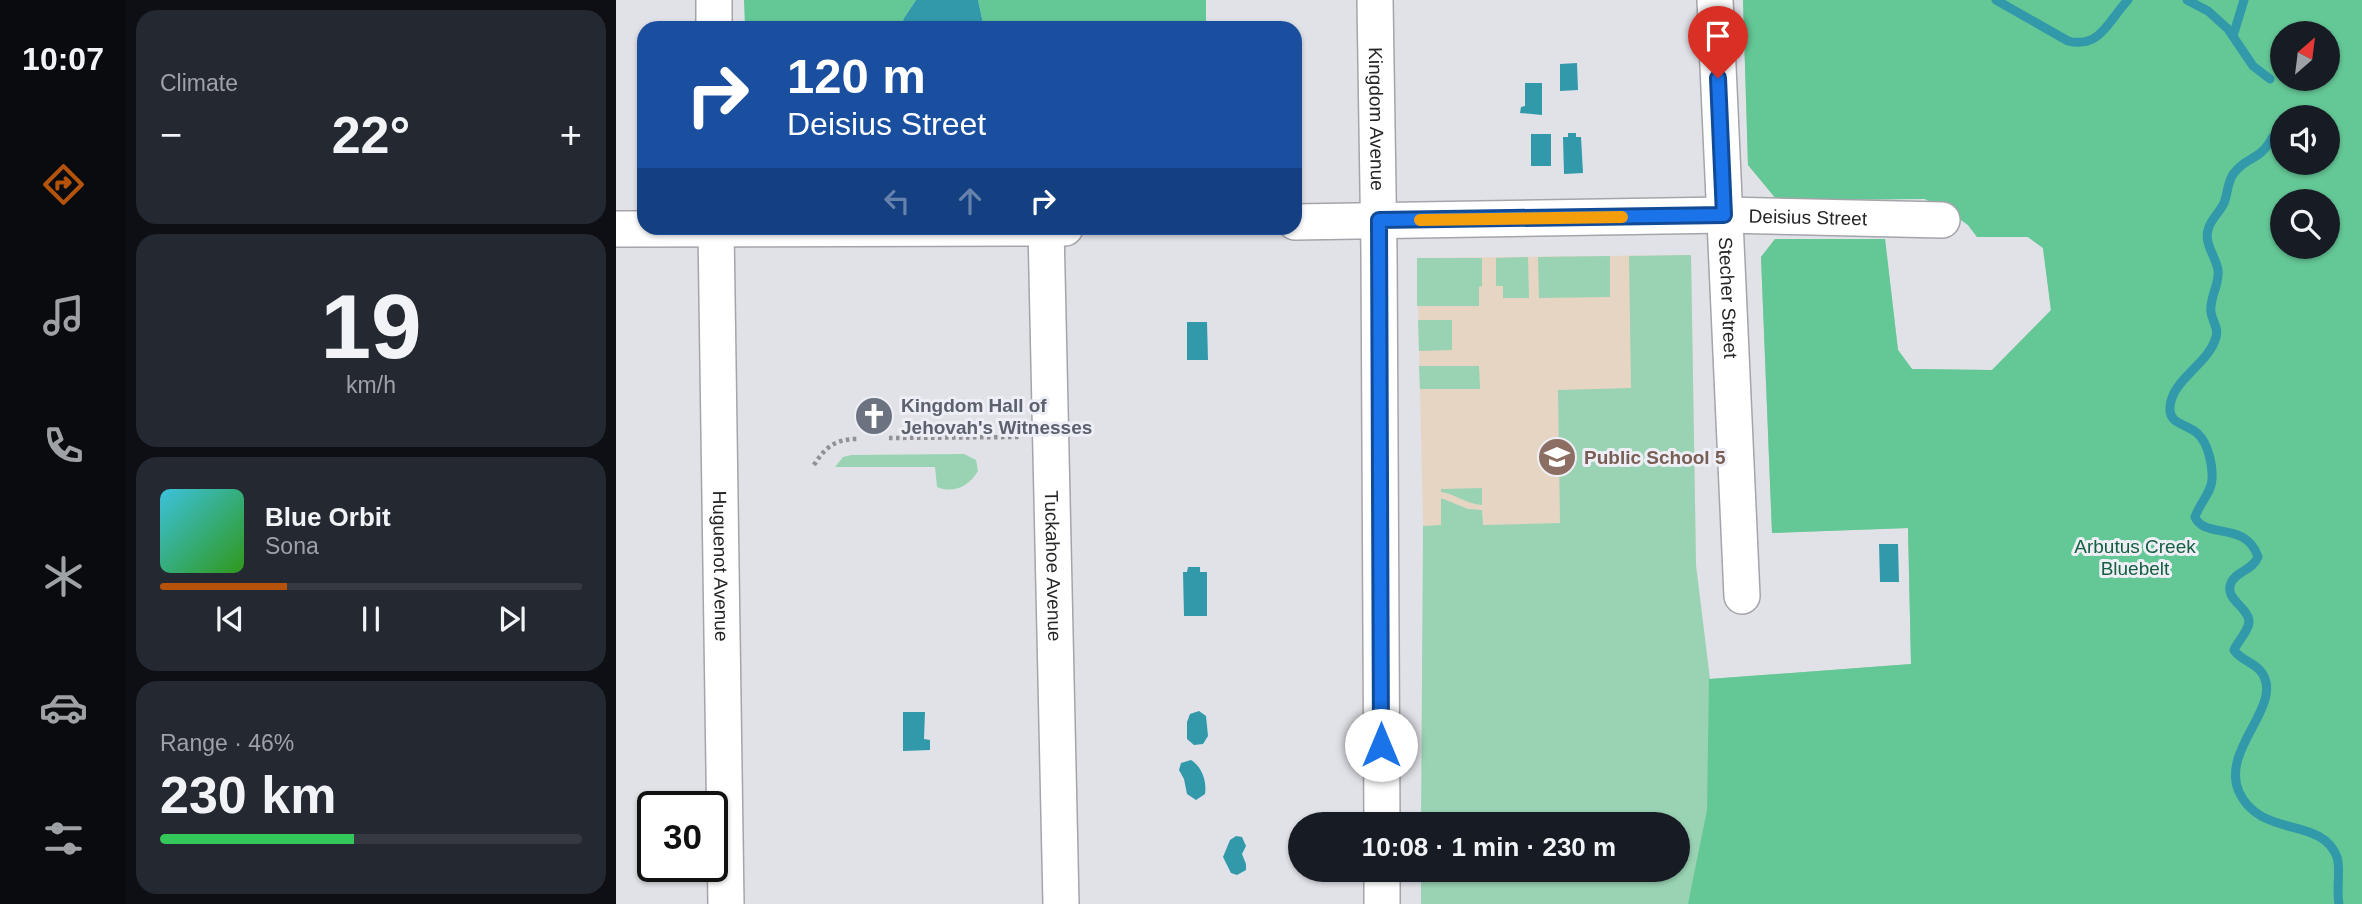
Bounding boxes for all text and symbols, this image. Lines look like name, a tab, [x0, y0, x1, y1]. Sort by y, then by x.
pin	[1688, 6, 1748, 78]
icon: arrive	[1699, 17, 1737, 55]
north arrow	[2270, 21, 2340, 91]
map controls	[2270, 21, 2340, 259]
text: 10:07	[22, 41, 104, 77]
street label: Kingdom Avenue	[1365, 47, 1389, 191]
icon: right	[672, 49, 763, 140]
text: 120 m	[787, 49, 926, 103]
text: Climate	[160, 70, 238, 96]
button: sound	[2270, 105, 2340, 175]
text: 22°	[332, 106, 410, 164]
text: Deisius Street	[787, 106, 986, 142]
text: −	[160, 114, 182, 156]
text: +	[560, 114, 582, 156]
icon: directions	[39, 160, 88, 209]
icon: left	[878, 182, 916, 220]
icon: ahead	[951, 182, 989, 220]
icon: right	[1024, 182, 1062, 220]
button: search	[2270, 189, 2340, 259]
street label: Deisius Street	[1749, 205, 1868, 229]
street label: Stecher Street	[1715, 237, 1742, 360]
text: 19	[320, 276, 422, 377]
icon: music	[39, 291, 88, 340]
text: km/h	[346, 372, 396, 398]
church icon: Kingdom Hall of Jehovah's Witnesses	[853, 395, 895, 437]
place label: Kingdom Hall of Jehovah's Witnesses	[901, 395, 1092, 438]
icon: phone	[39, 421, 88, 470]
school or university icon: Public School 5	[1536, 436, 1578, 478]
place label: Public School 5	[1584, 447, 1726, 468]
street label: Huguenot Avenue	[709, 490, 733, 642]
street label: Tuckahoe Avenue	[1041, 490, 1066, 642]
text: Blue Orbit	[265, 502, 391, 532]
text: Sona	[265, 533, 319, 559]
park label: Arbutus Creek Bluebelt	[2074, 536, 2196, 579]
icon: climate	[39, 552, 88, 601]
icon: previous	[211, 600, 249, 638]
icon: pause	[352, 600, 390, 638]
icon: next	[493, 600, 531, 638]
icon: car	[39, 683, 88, 732]
position arrow	[1344, 708, 1418, 782]
text: Range · 46%	[160, 730, 294, 756]
text: 230 km	[160, 766, 336, 824]
speed limit sign: 30	[637, 791, 728, 882]
icon: filters	[39, 814, 88, 863]
text: 10:08 · 1 min · 230 m	[1362, 832, 1616, 862]

